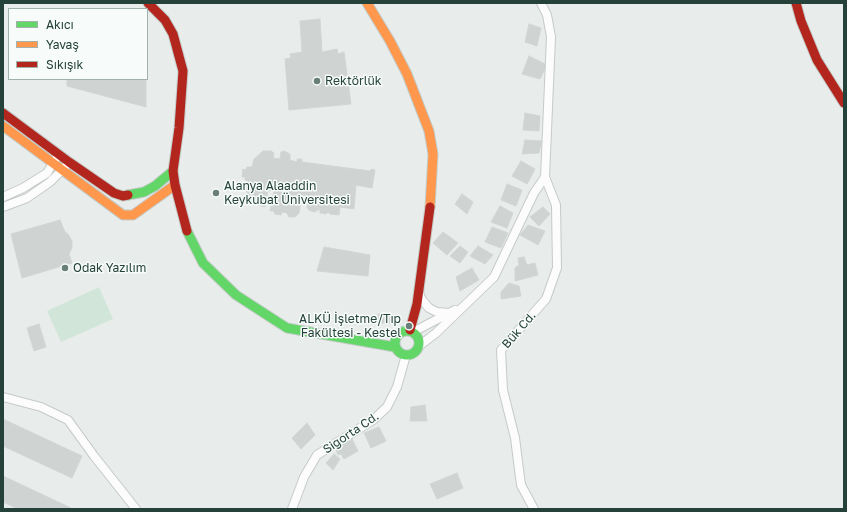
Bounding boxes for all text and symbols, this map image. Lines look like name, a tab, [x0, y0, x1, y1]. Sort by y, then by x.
legend	[8, 8, 148, 80]
text: Akıcı	[46, 17, 74, 32]
text: Yavaş	[46, 37, 79, 52]
text: Sıkışık	[46, 57, 83, 72]
place label: Rektörlük	[325, 74, 382, 88]
marker: Rektörlük	[312, 76, 322, 86]
place label: Alanya Alaaddin Keykubat Üniversitesi	[224, 179, 350, 207]
marker: Alanya Alaaddin Keykubat Üniversitesi	[211, 188, 221, 198]
place label: Odak Yazılım	[73, 261, 146, 275]
marker: Odak Yazılım	[60, 263, 70, 273]
street label: Bük Cd.	[499, 309, 539, 351]
place label: ALKÜ İşletme/Tıp Fakültesi - Kestel	[299, 312, 401, 340]
marker: ALKÜ İşletme/Tıp Fakültesi - Kestel	[404, 321, 414, 331]
street label: Sigorta Cd.	[320, 409, 382, 457]

